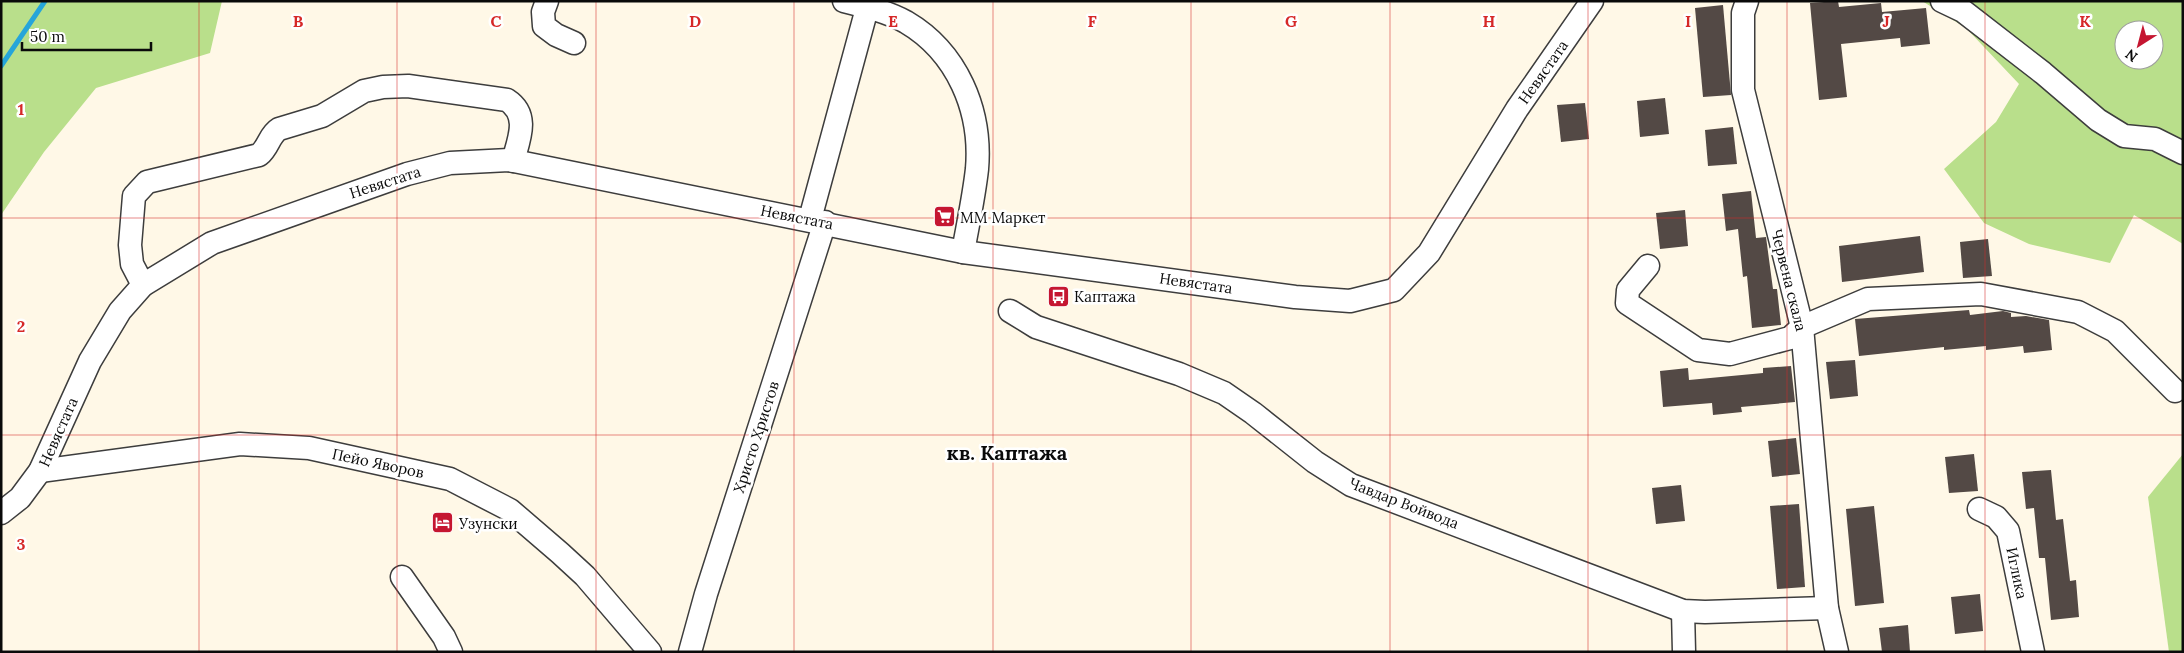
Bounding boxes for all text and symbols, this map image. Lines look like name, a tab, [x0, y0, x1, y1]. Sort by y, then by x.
text: B	[293, 11, 304, 31]
text: C	[490, 11, 502, 31]
text: D	[689, 11, 701, 31]
text: E	[888, 11, 898, 31]
text: F	[1087, 11, 1097, 31]
text: G	[1285, 11, 1297, 31]
text: H	[1483, 11, 1496, 31]
text: I	[1685, 11, 1691, 31]
text: J	[1882, 11, 1890, 31]
text: K	[2079, 11, 2091, 31]
scale bar	[22, 20, 151, 52]
north arrow	[2114, 20, 2164, 70]
text: 50 m	[30, 27, 65, 46]
street label: Невястата	[1514, 36, 1572, 108]
text: N	[2122, 45, 2141, 66]
text: 1	[18, 99, 24, 119]
street label: Невястата	[347, 161, 423, 202]
street label: Невястата	[759, 201, 835, 233]
supermarket icon: ММ Маркет	[932, 205, 956, 229]
place label: ММ Маркет	[960, 208, 1046, 227]
street label: Червена скала	[1767, 227, 1811, 333]
street label: Невястата	[1158, 268, 1234, 298]
bus stop icon: Каптажа	[1046, 284, 1070, 308]
place label: Каптажа	[1074, 287, 1136, 306]
text: 2	[17, 316, 25, 336]
street label: Христо Христов	[729, 379, 783, 495]
street label: Невястата	[34, 394, 82, 470]
district label: кв. Каптажа	[947, 440, 1068, 465]
street label: Пейо Яворов	[330, 444, 426, 482]
street label: Чавдар Войвода	[1346, 473, 1462, 533]
hotel icon: Узунски	[431, 511, 455, 535]
place label: Узунски	[458, 514, 518, 533]
text: 3	[17, 534, 26, 554]
street label: Иглика	[2002, 545, 2032, 601]

